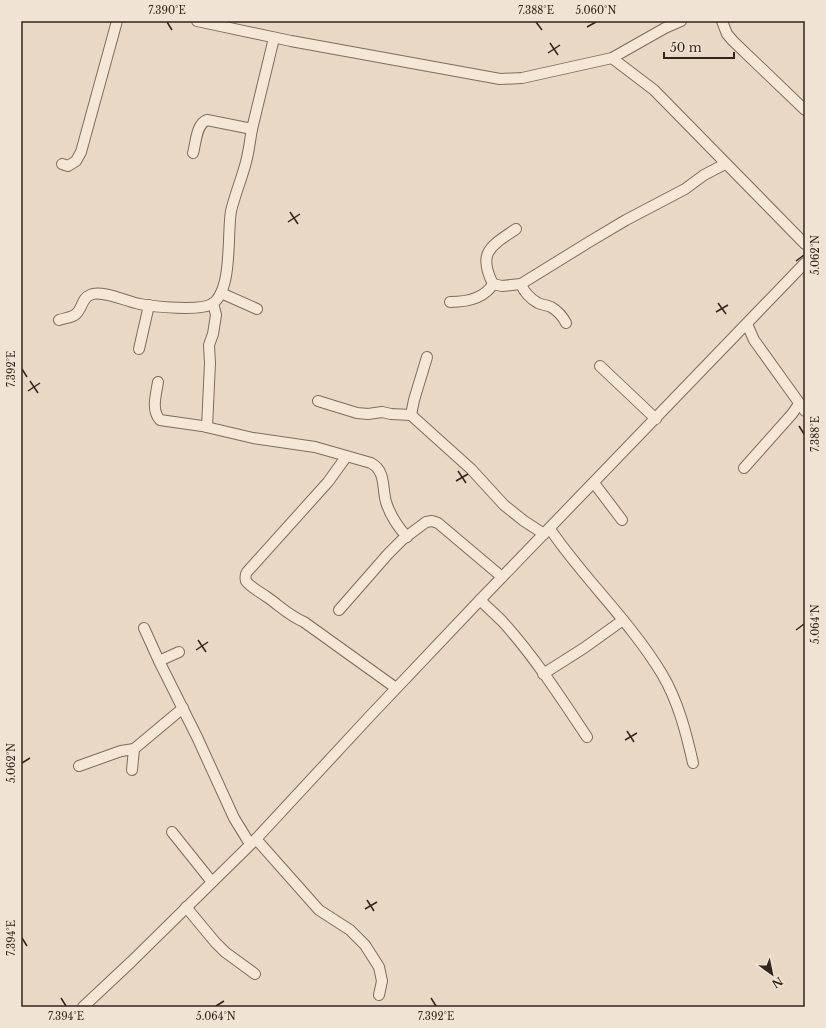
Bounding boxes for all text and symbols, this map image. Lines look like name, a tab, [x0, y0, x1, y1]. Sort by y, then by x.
text: 7.390°E	[148, 4, 186, 17]
text: 7.388°E	[518, 4, 554, 17]
text: 5.060°N	[575, 4, 617, 17]
scale bar	[664, 34, 734, 60]
text: 50 m	[670, 40, 702, 55]
text: 5.062°N	[809, 235, 822, 275]
text: 7.392°E	[5, 351, 18, 387]
text: 7.388°E	[809, 416, 822, 452]
text: 5.064°N	[809, 604, 822, 644]
text: 5.062°N	[5, 743, 18, 783]
text: 7.394°E	[5, 920, 18, 956]
north arrow	[752, 954, 792, 994]
text: N	[769, 974, 786, 991]
text: 7.394°E	[48, 1010, 84, 1023]
text: 5.064°N	[196, 1010, 236, 1023]
text: 7.392°E	[418, 1010, 454, 1023]

